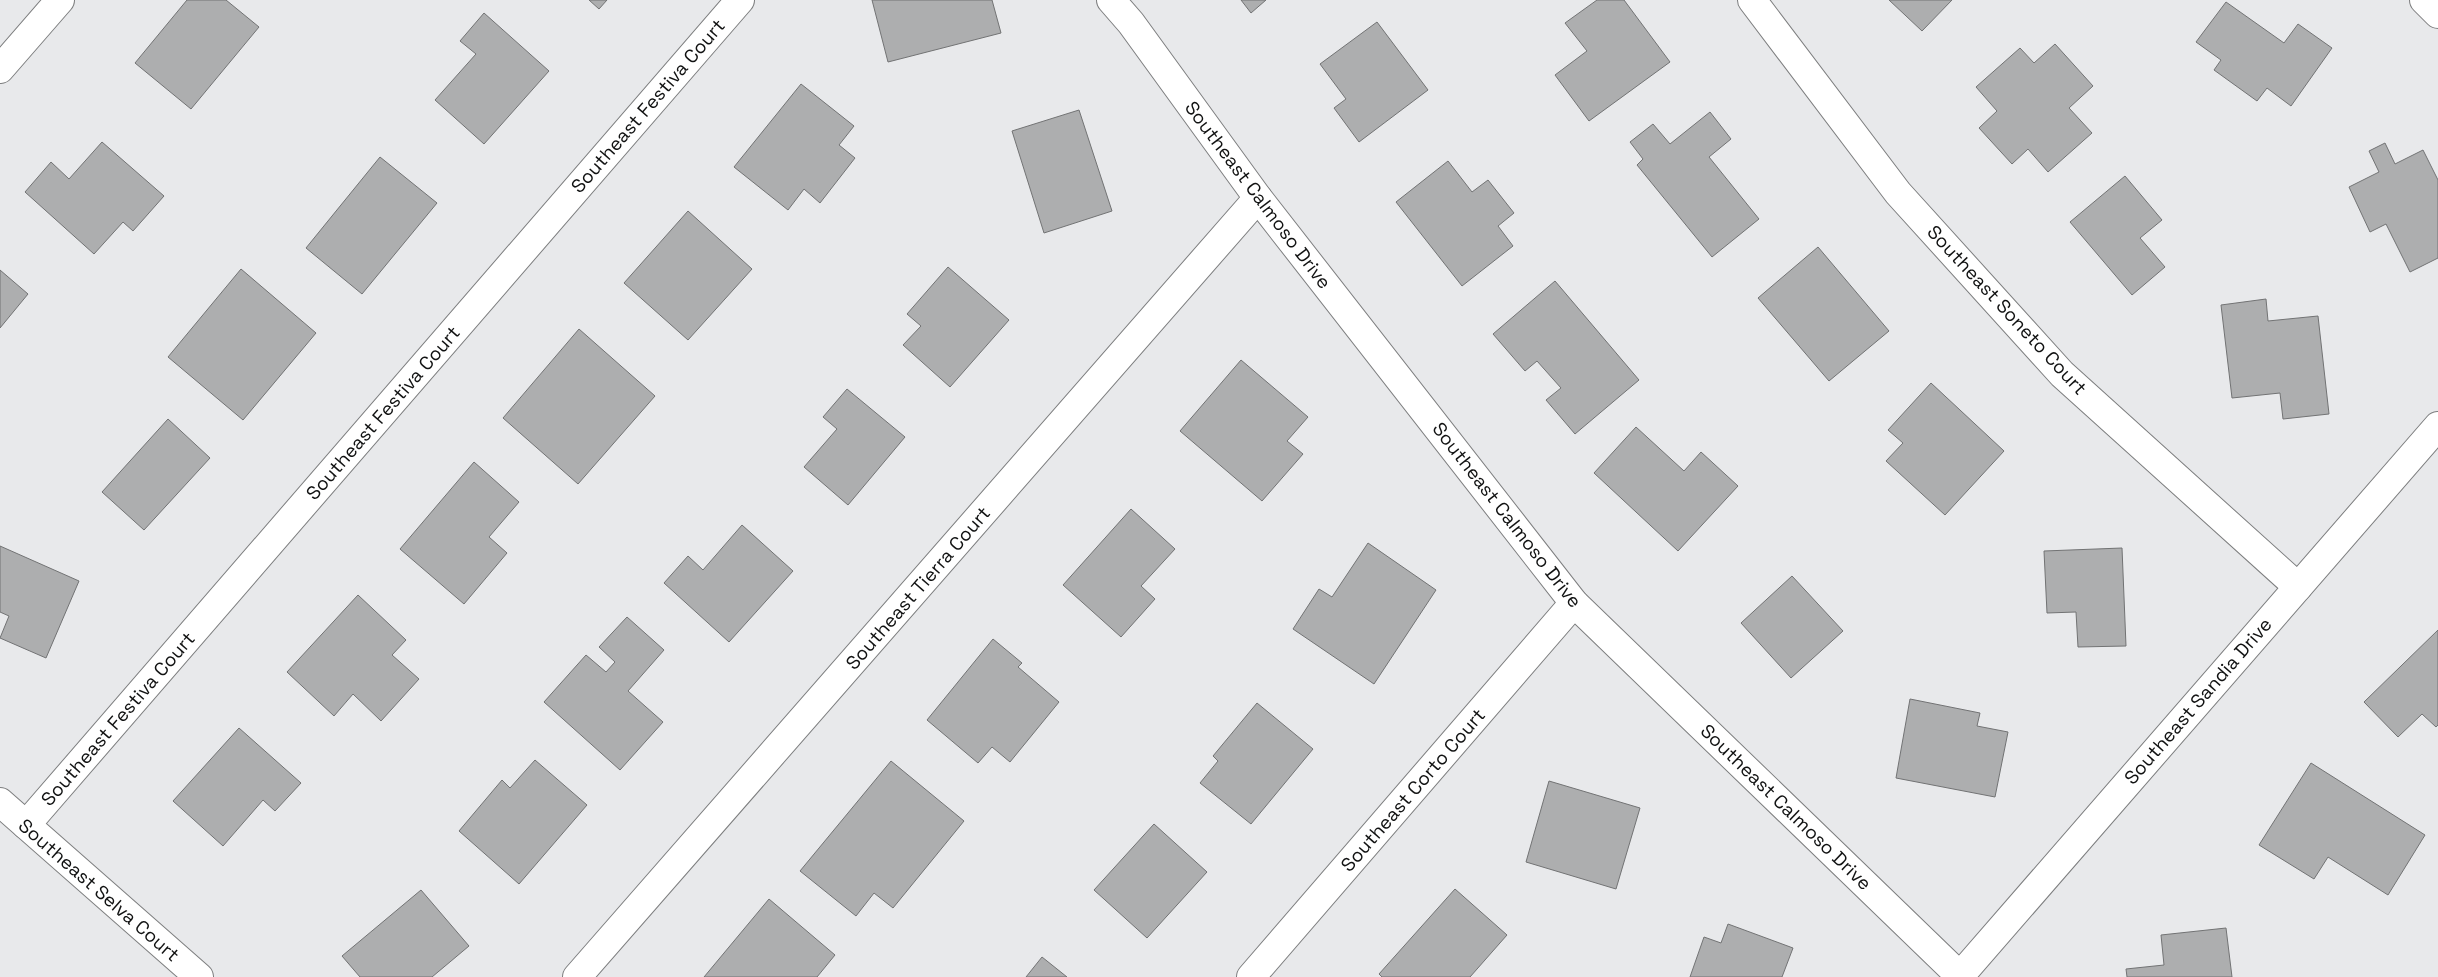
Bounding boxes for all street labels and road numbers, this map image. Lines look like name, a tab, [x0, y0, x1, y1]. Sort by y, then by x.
street label: Southeast Festiva Court	[566, 14, 730, 198]
street label: Southeast Calmoso Drive	[1179, 96, 1337, 294]
street label: Southeast Soneto Court	[1922, 220, 2092, 400]
street label: Southeast Festiva Court	[301, 321, 465, 505]
street label: Southeast Calmoso Drive	[1427, 417, 1587, 613]
street label: Southeast Tierra Court	[840, 501, 996, 675]
street label: Southeast Sandia Drive	[2119, 612, 2277, 790]
street label: Southeast Festiva Court	[36, 627, 200, 811]
street label: Southeast Corto Court	[1335, 703, 1491, 877]
street label: Southeast Calmoso Drive	[1695, 718, 1877, 896]
street label: Southeast Selva Court	[13, 813, 185, 967]

